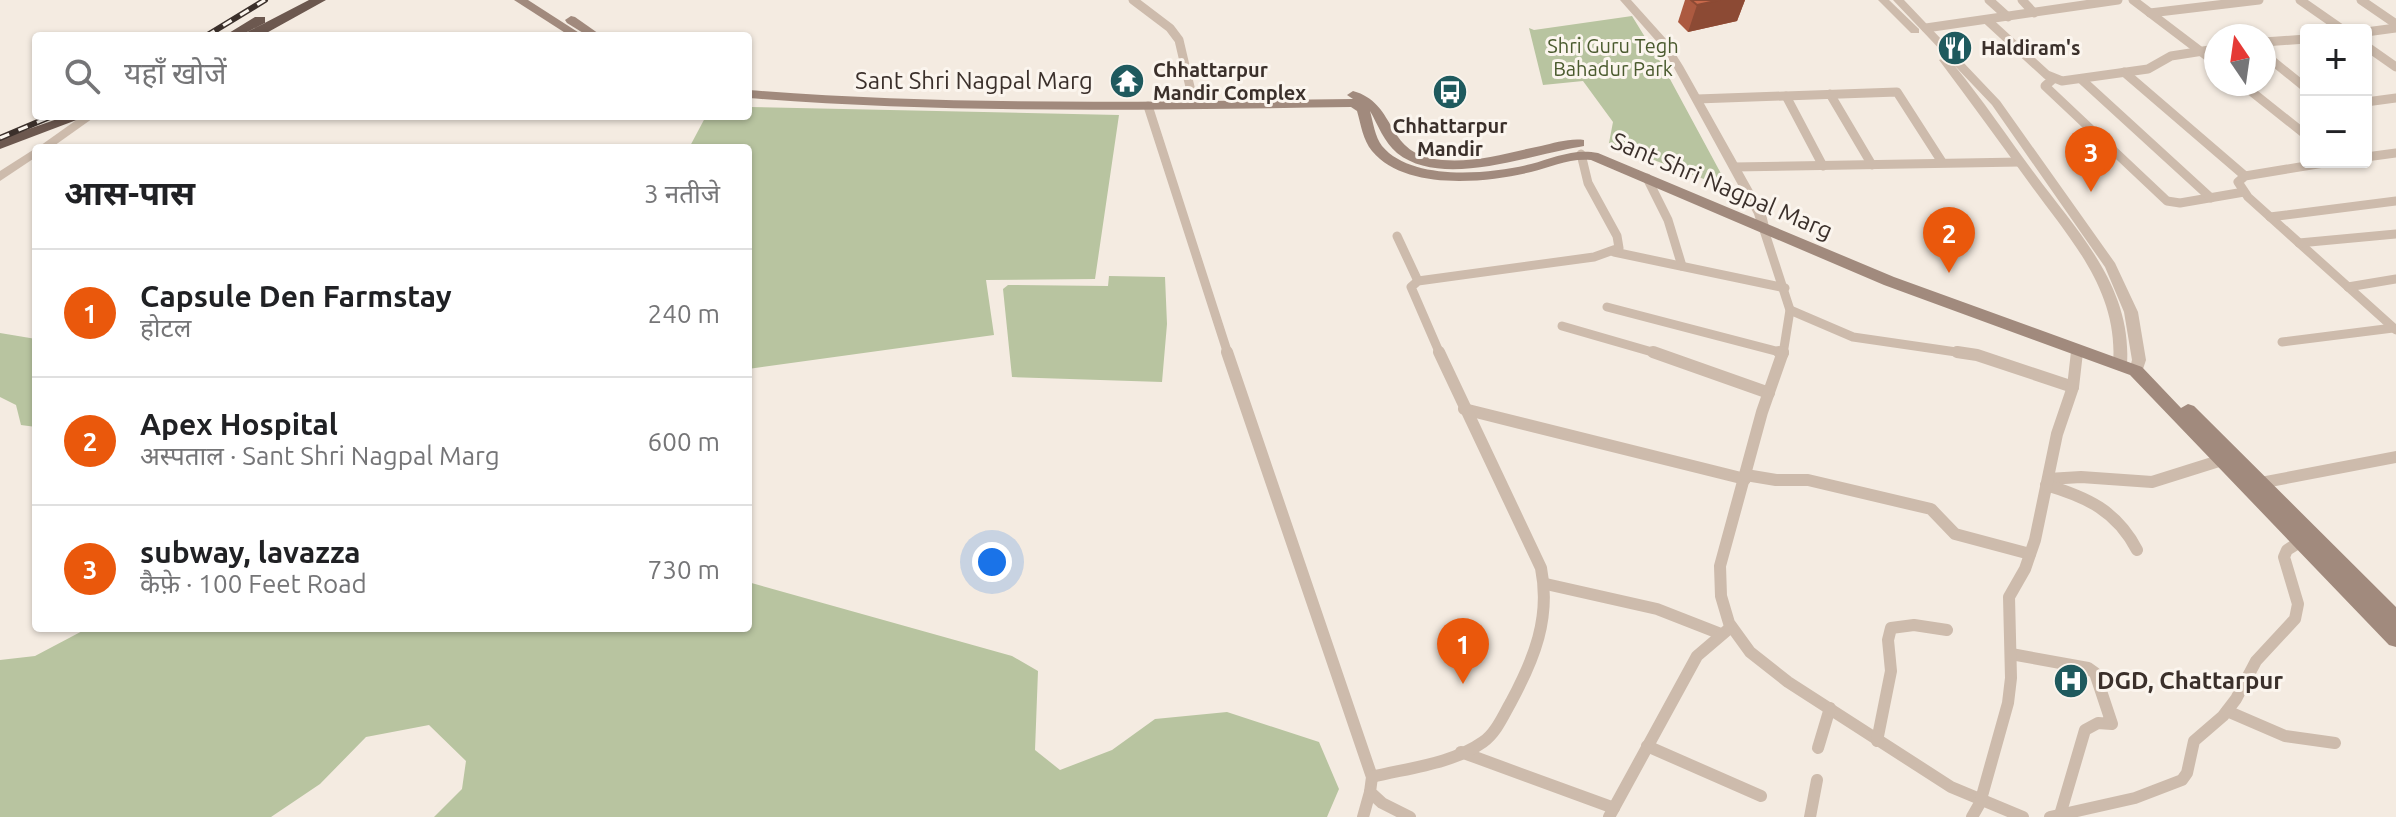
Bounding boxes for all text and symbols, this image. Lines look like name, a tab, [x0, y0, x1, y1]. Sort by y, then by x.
north arrow	[2204, 24, 2276, 96]
map controls	[2300, 24, 2372, 168]
button: +	[2300, 24, 2372, 96]
restaurant icon: Haldiram's	[1936, 29, 1974, 67]
search box	[32, 32, 752, 120]
park label: Shri Guru Tegh Bahadur Park	[1547, 34, 1679, 80]
place label: Haldiram's	[1981, 36, 2080, 59]
icon: search	[60, 54, 104, 98]
text: यहाँ खोजें	[124, 56, 227, 90]
place label: Chhattarpur Mandir Complex	[1153, 58, 1306, 104]
temple icon: Chhattarpur Mandir Complex	[1108, 62, 1146, 100]
street label: Sant Shri Nagpal Marg	[855, 67, 1093, 94]
bus stop icon: Chhattarpur Mandir	[1431, 73, 1469, 111]
button: −	[2300, 96, 2372, 168]
place label: Chhattarpur Mandir	[1393, 114, 1508, 160]
pin: 3	[2065, 126, 2117, 192]
street label: Sant Shri Nagpal Marg	[1607, 127, 1837, 244]
text: आस-पास	[64, 173, 195, 211]
text: 3 नतीजे	[644, 179, 720, 208]
pin: 2	[1923, 207, 1975, 273]
text: Capsule Den Farmstay	[140, 279, 452, 313]
text: 1	[83, 299, 97, 328]
text: 240 m	[648, 299, 720, 328]
text: होटल	[140, 313, 191, 342]
text: Apex Hospital	[140, 407, 338, 441]
text: 2	[83, 427, 97, 456]
text: 600 m	[648, 427, 720, 456]
text: अस्पताल · Sant Shri Nagpal Marg	[140, 441, 500, 470]
text: subway, lavazza	[140, 535, 361, 569]
your location	[972, 542, 1012, 582]
text: 3	[83, 555, 97, 584]
text: 730 m	[648, 555, 720, 584]
text: कैफ़े · 100 Feet Road	[140, 569, 367, 598]
pin: 1	[1437, 618, 1489, 684]
hospital icon: DGD, Chattarpur	[2052, 662, 2090, 700]
place label: DGD, Chattarpur	[2097, 667, 2283, 694]

